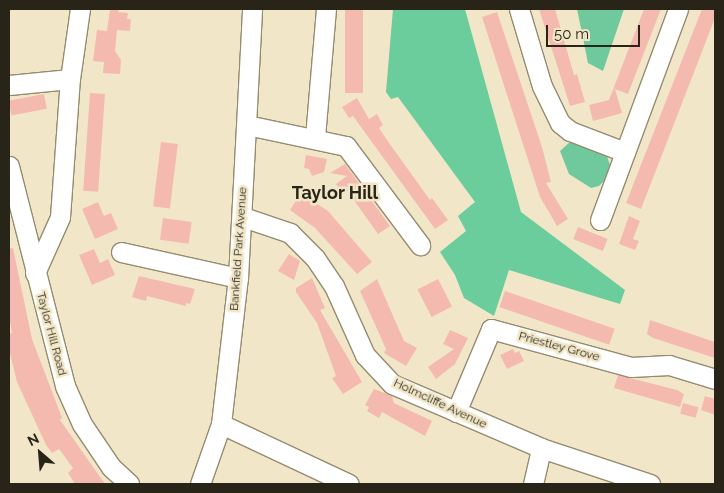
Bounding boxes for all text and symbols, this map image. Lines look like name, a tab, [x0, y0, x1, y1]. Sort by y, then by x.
scale bar	[549, 15, 643, 47]
text: 50 m	[554, 25, 589, 43]
district label: Taylor Hill	[292, 182, 378, 204]
street label: Bankfield Park Avenue	[227, 186, 251, 312]
street label: Taylor Hill Road	[33, 290, 69, 378]
street label: Priestley Grove	[517, 329, 601, 365]
street label: Holmcliffe Avenue	[391, 376, 489, 432]
north arrow	[15, 428, 65, 478]
text: N	[25, 430, 42, 449]

